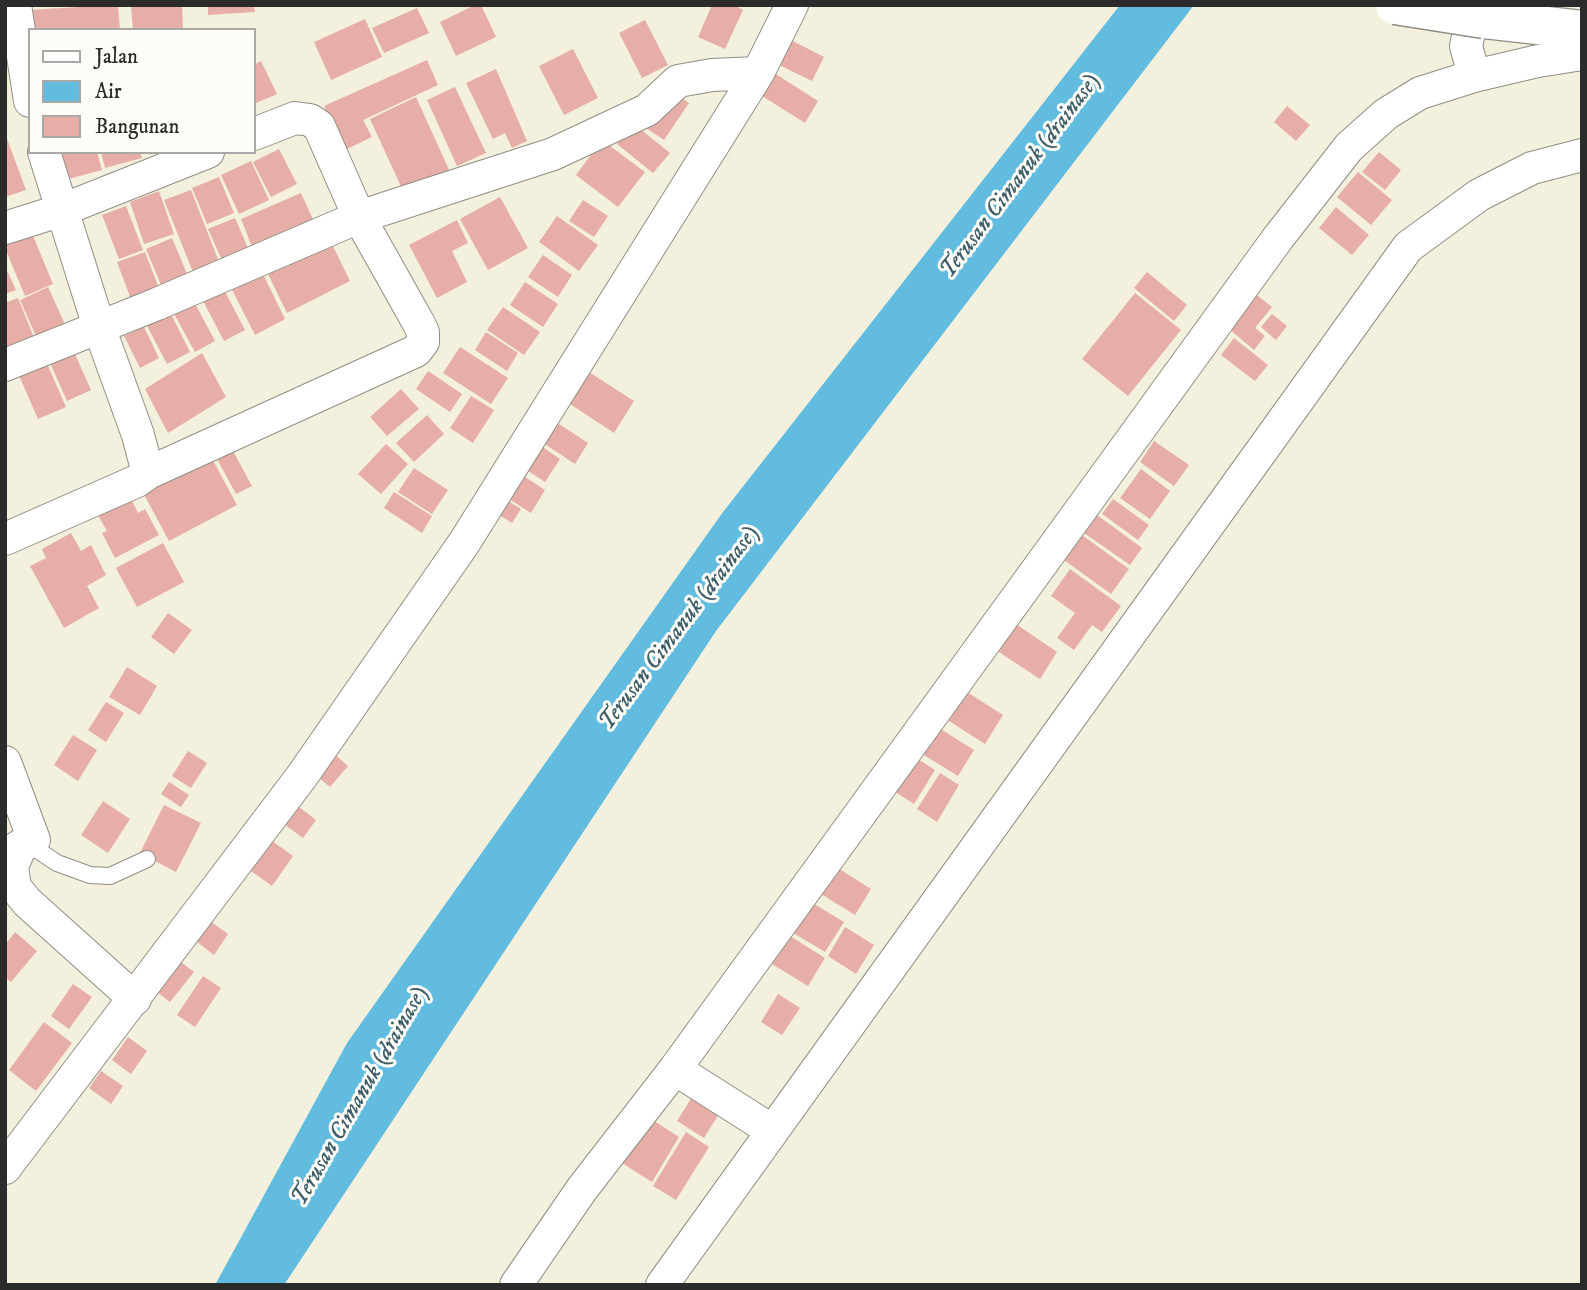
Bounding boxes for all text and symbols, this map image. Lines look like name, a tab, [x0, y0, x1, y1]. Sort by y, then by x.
legend	[28, 28, 256, 154]
text: Jalan	[95, 44, 138, 70]
water label: Terusan Cimanuk (drainase)	[935, 70, 1107, 284]
text: Air	[95, 79, 122, 105]
text: Bangunan	[95, 114, 179, 140]
water label: Terusan Cimanuk (drainase)	[594, 522, 766, 736]
water label: Terusan Cimanuk (drainase)	[287, 983, 435, 1211]

